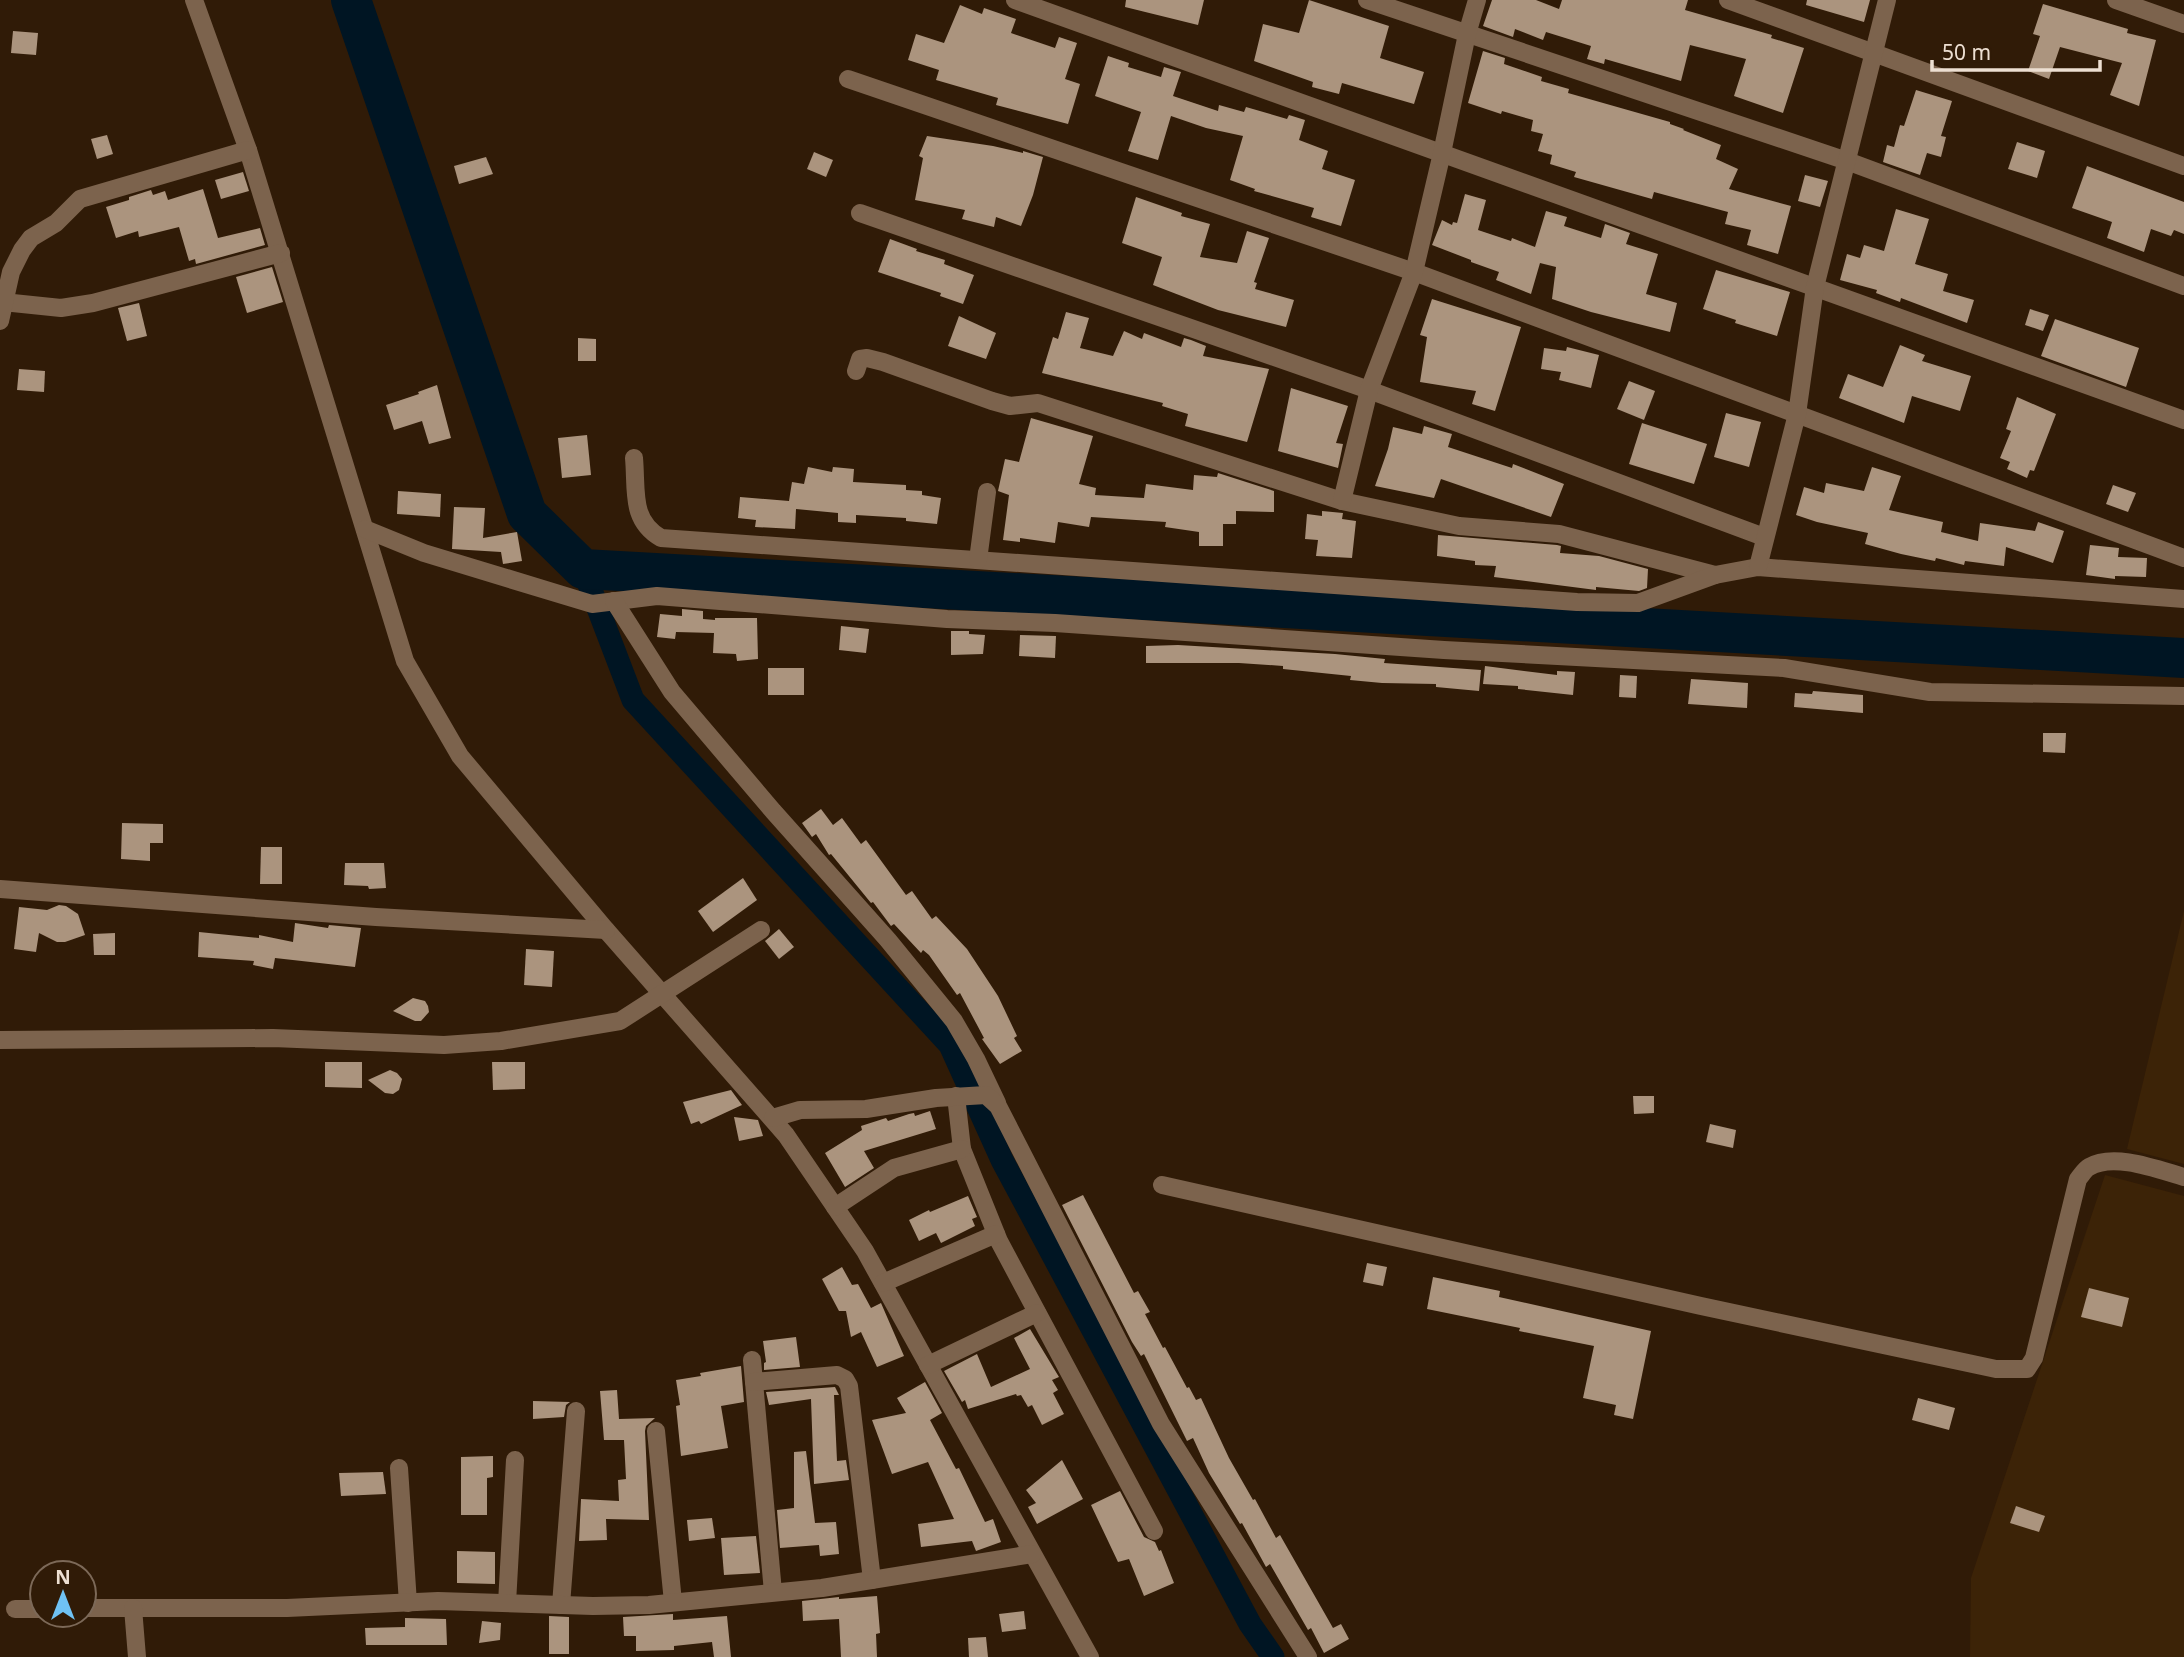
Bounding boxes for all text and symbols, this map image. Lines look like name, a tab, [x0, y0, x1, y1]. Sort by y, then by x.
scale bar	[1932, 28, 2100, 72]
text: 50 m	[1942, 38, 1991, 66]
north arrow	[28, 1559, 98, 1629]
text: N	[55, 1564, 71, 1590]

